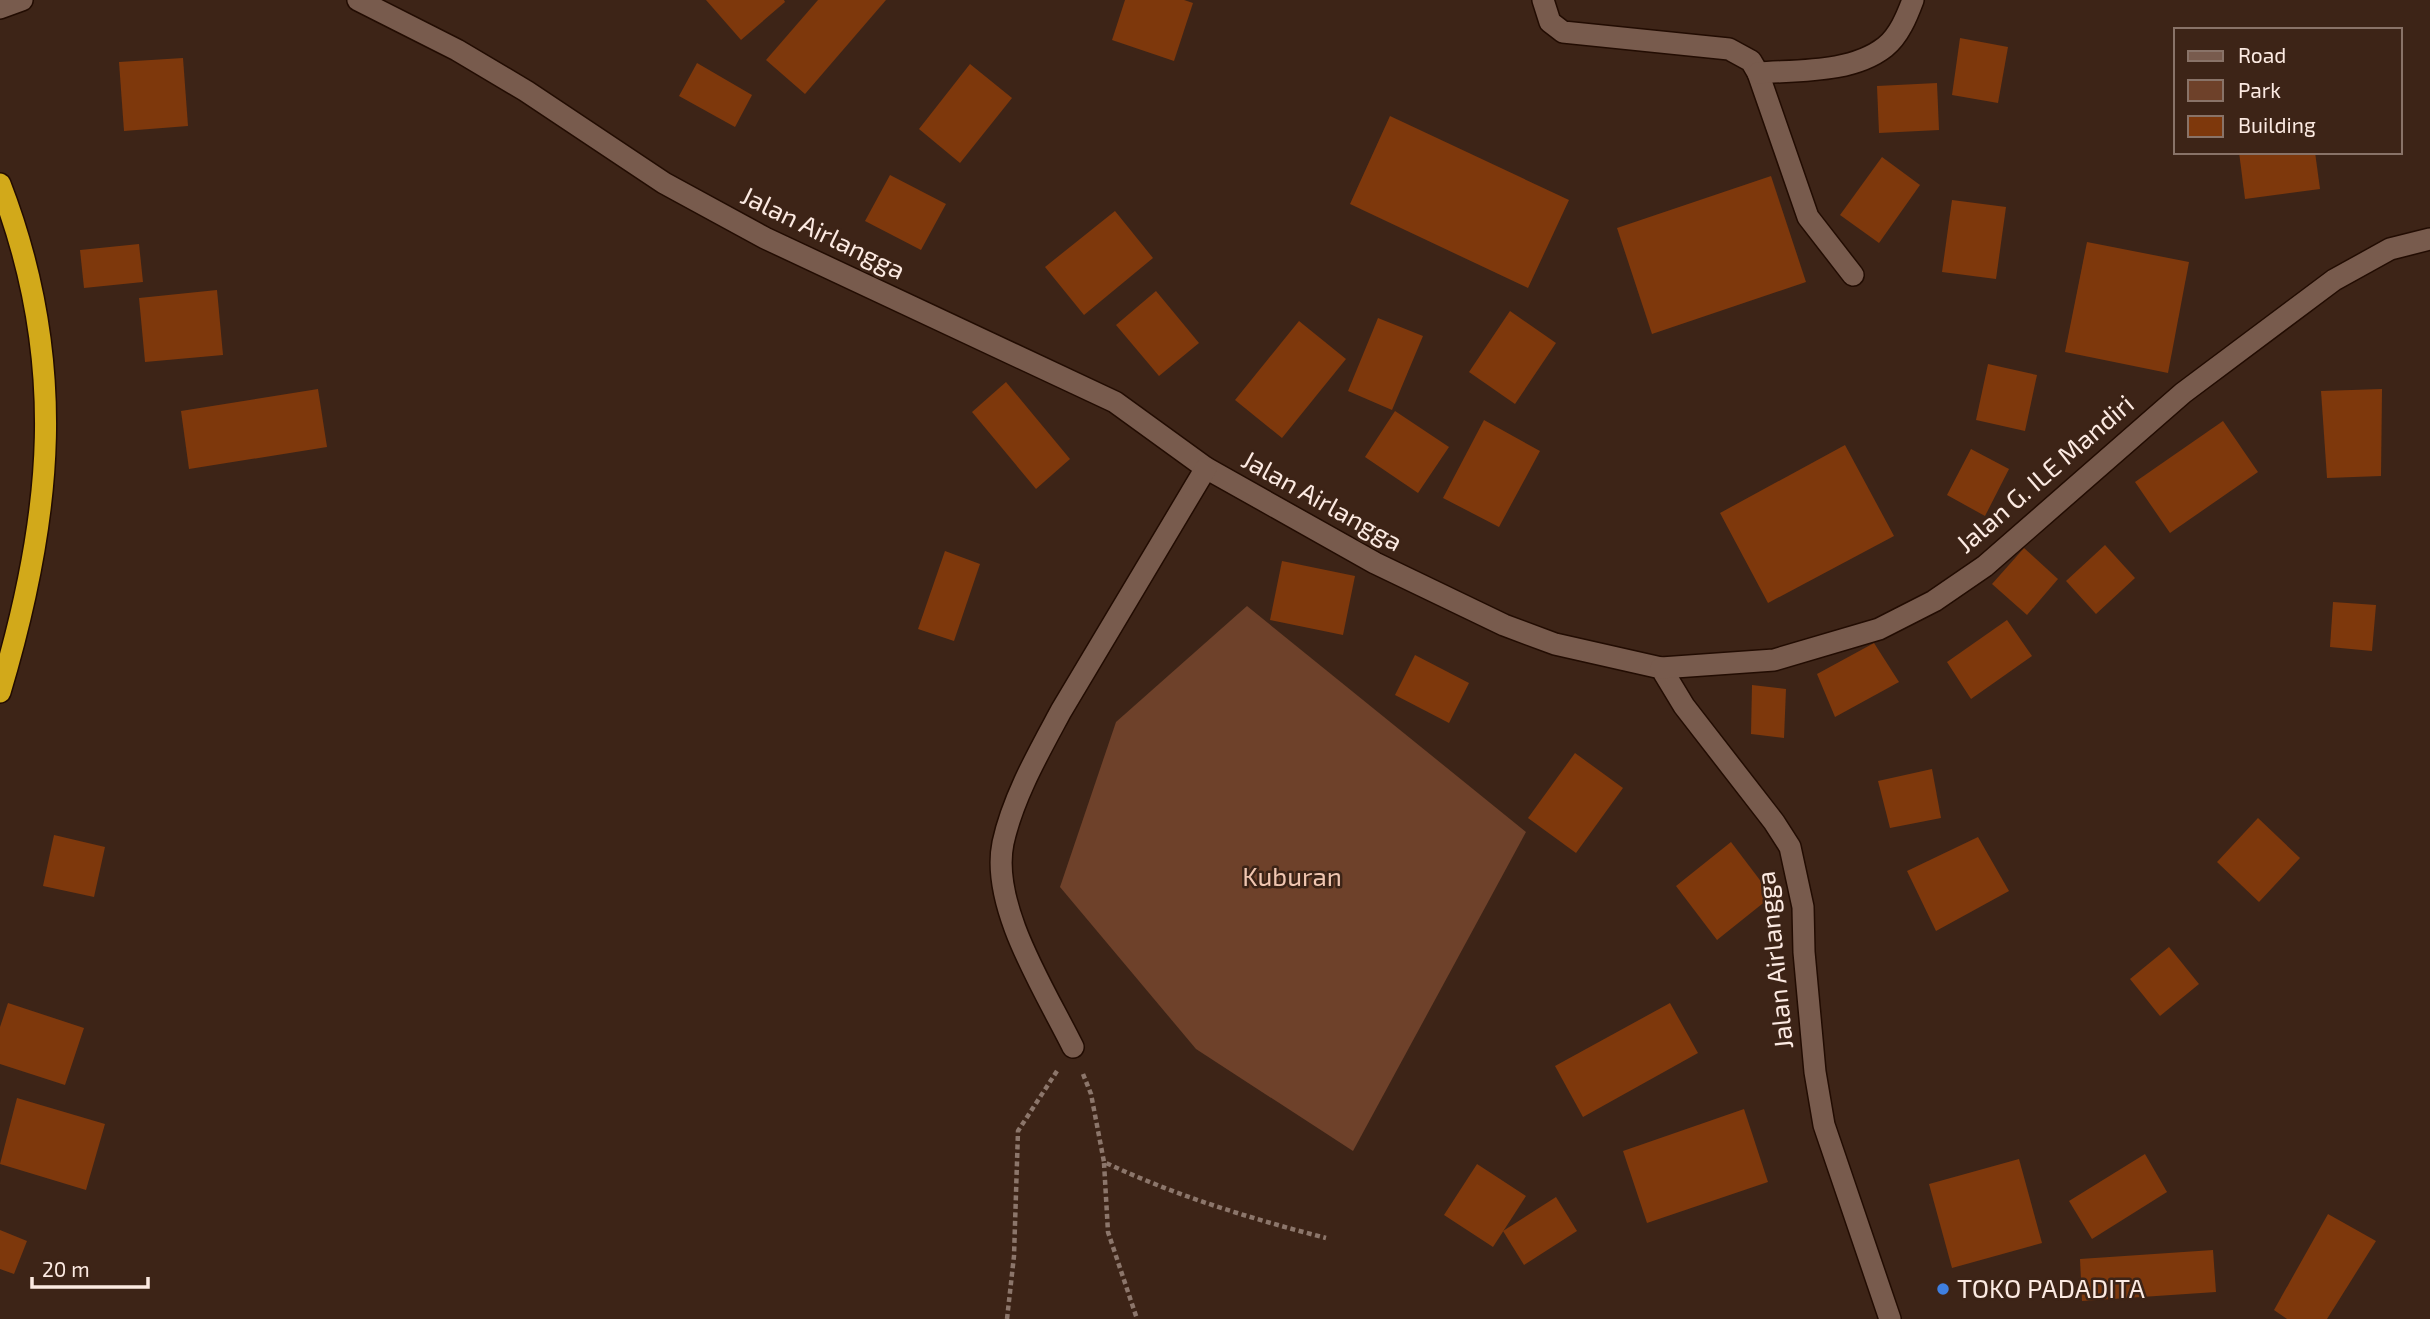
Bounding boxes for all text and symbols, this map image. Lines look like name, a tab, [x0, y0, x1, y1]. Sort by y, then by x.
legend	[2174, 28, 2402, 154]
text: Road	[2238, 42, 2286, 67]
text: Park	[2238, 77, 2281, 102]
text: Building	[2238, 112, 2316, 137]
street label: Jalan Airlangga	[737, 179, 911, 285]
street label: Jalan G. ILE Mandiri	[1949, 387, 2139, 558]
street label: Jalan Airlangga	[1237, 443, 1408, 557]
park label: Kuburan	[1242, 860, 1342, 891]
street label: Jalan Airlangga	[1749, 870, 1798, 1051]
scale bar	[32, 1246, 147, 1290]
text: 20 m	[42, 1256, 90, 1281]
place label: TOKO PADADITA	[1957, 1272, 2145, 1303]
marker: TOKO PADADITA	[1935, 1281, 1951, 1297]

